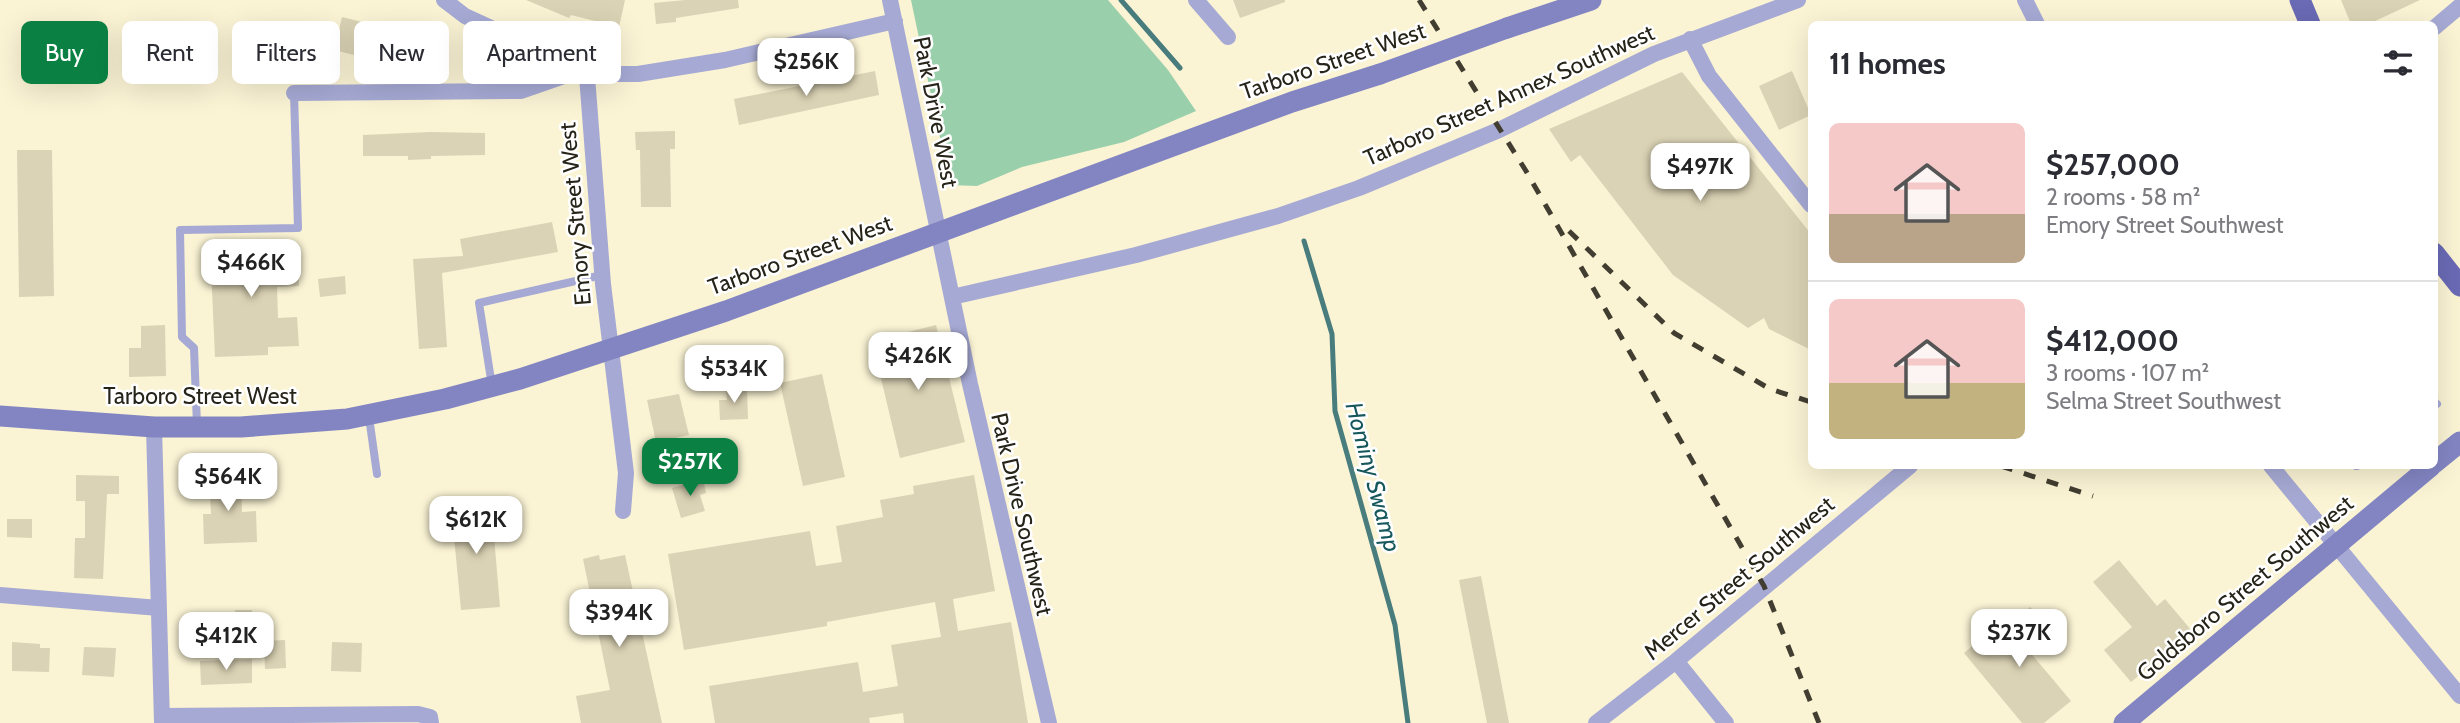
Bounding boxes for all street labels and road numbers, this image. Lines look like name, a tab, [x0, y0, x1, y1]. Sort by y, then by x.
street label: Tarboro Street West	[1237, 16, 1429, 106]
street label: Tarboro Street Annex Southwest	[1359, 18, 1659, 172]
street label: Park Drive West	[908, 34, 964, 190]
street label: Emory Street West	[553, 121, 597, 307]
street label: Tarboro Street West	[704, 209, 896, 301]
street label: Tarboro Street West	[103, 382, 297, 410]
street label: Park Drive Southwest	[985, 410, 1059, 618]
street label: Goldsboro Street Southwest	[2131, 489, 2359, 687]
street label: Mercer Street Southwest	[1638, 490, 1840, 666]

